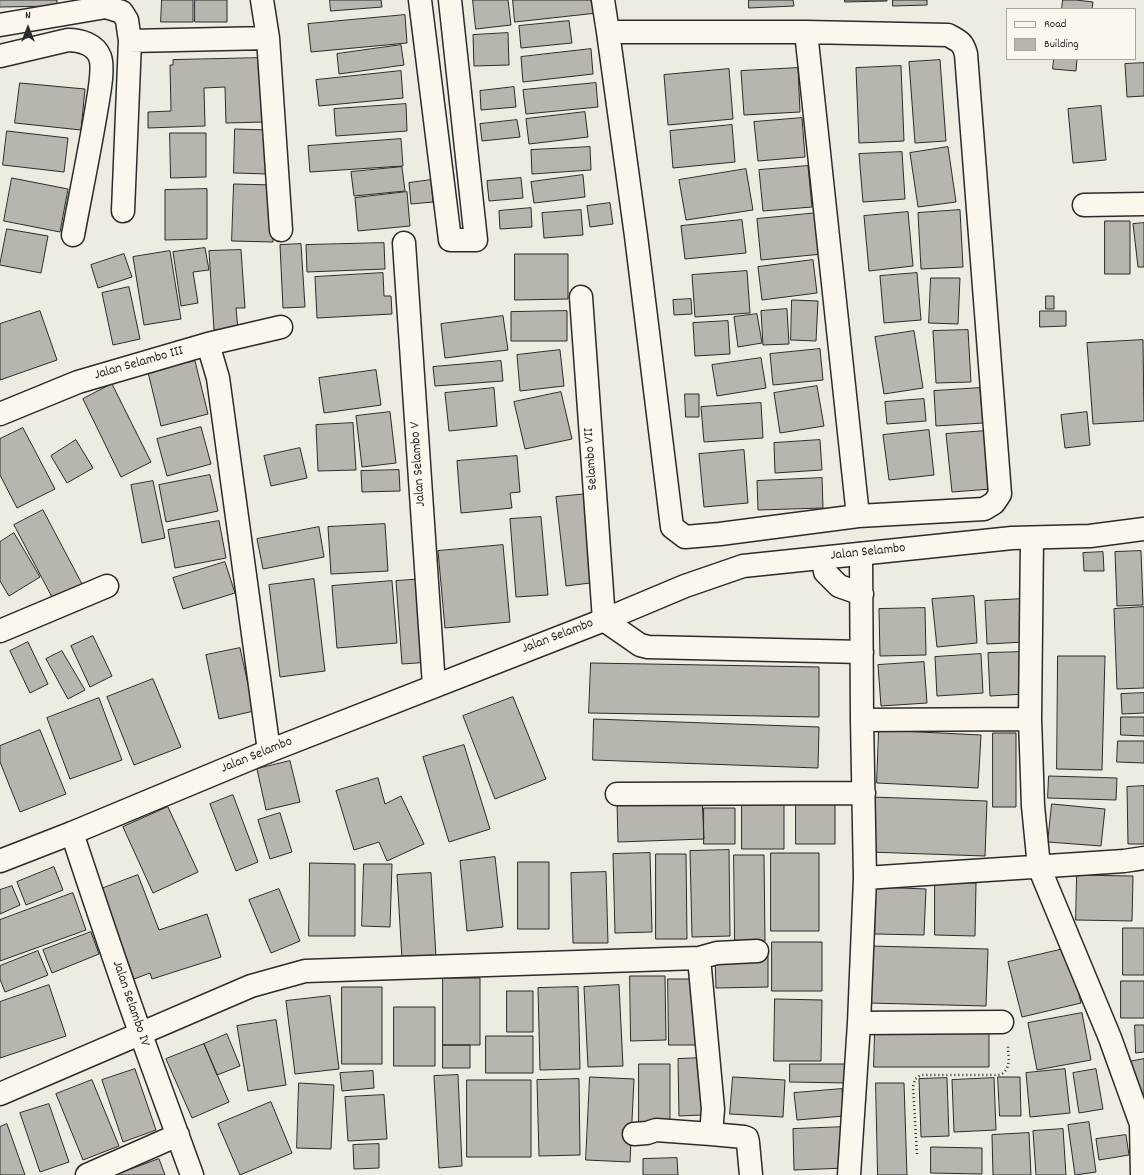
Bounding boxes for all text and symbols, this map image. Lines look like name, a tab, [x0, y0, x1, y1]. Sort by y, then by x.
north arrow	[8, 8, 48, 48]
text: N	[25, 8, 31, 24]
legend	[1006, 8, 1136, 60]
text: Road	[1044, 16, 1066, 33]
text: Building	[1044, 36, 1079, 53]
street label: Jalan Selambo III	[93, 343, 185, 385]
street label: Jalan Selambo V	[408, 421, 430, 507]
street label: Selambo VII	[581, 427, 603, 491]
street label: Jalan Selambo	[830, 541, 906, 565]
street label: Jalan Selambo	[520, 616, 596, 658]
street label: Jalan Selambo	[219, 734, 295, 778]
street label: Jalan Selambo IV	[107, 959, 153, 1049]

